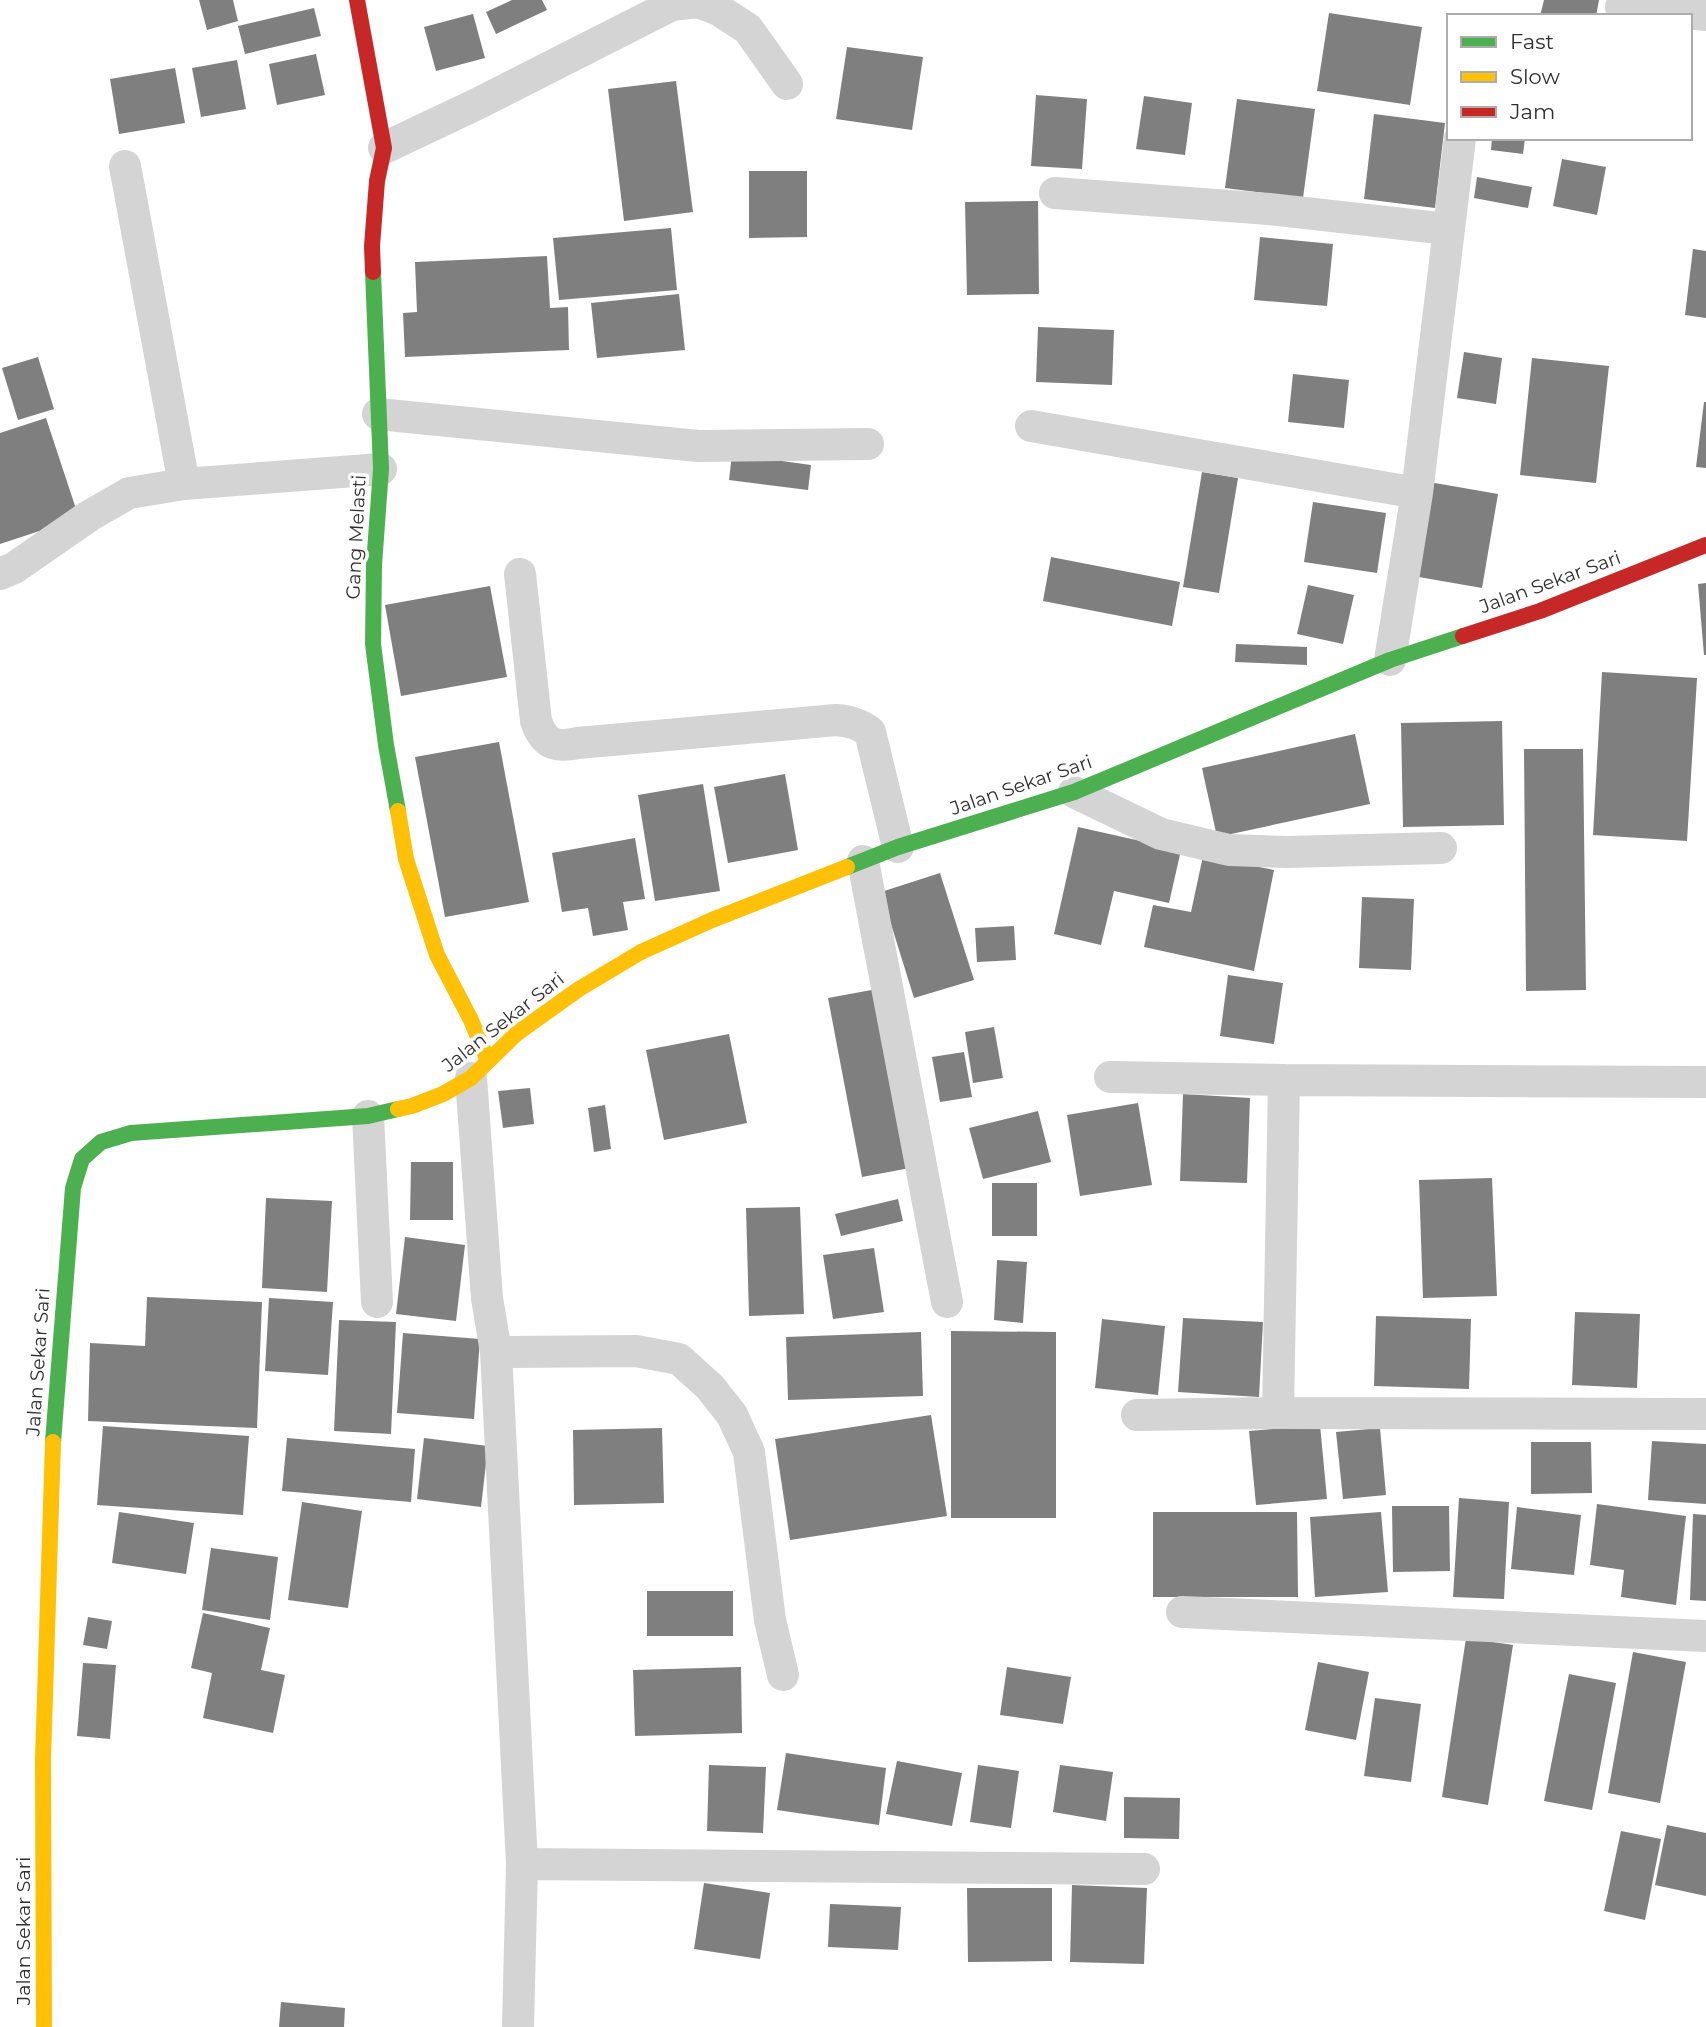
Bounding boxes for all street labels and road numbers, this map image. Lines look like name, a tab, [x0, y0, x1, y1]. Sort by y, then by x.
street label: Gang Melasti	[341, 474, 371, 600]
street label: Jalan Sekar Sari	[1475, 546, 1624, 619]
street label: Jalan Sekar Sari	[946, 750, 1095, 820]
street label: Jalan Sekar Sari	[437, 967, 569, 1077]
street label: Jalan Sekar Sari	[21, 1287, 55, 1438]
street label: Jalan Sekar Sari	[12, 1857, 35, 2006]

